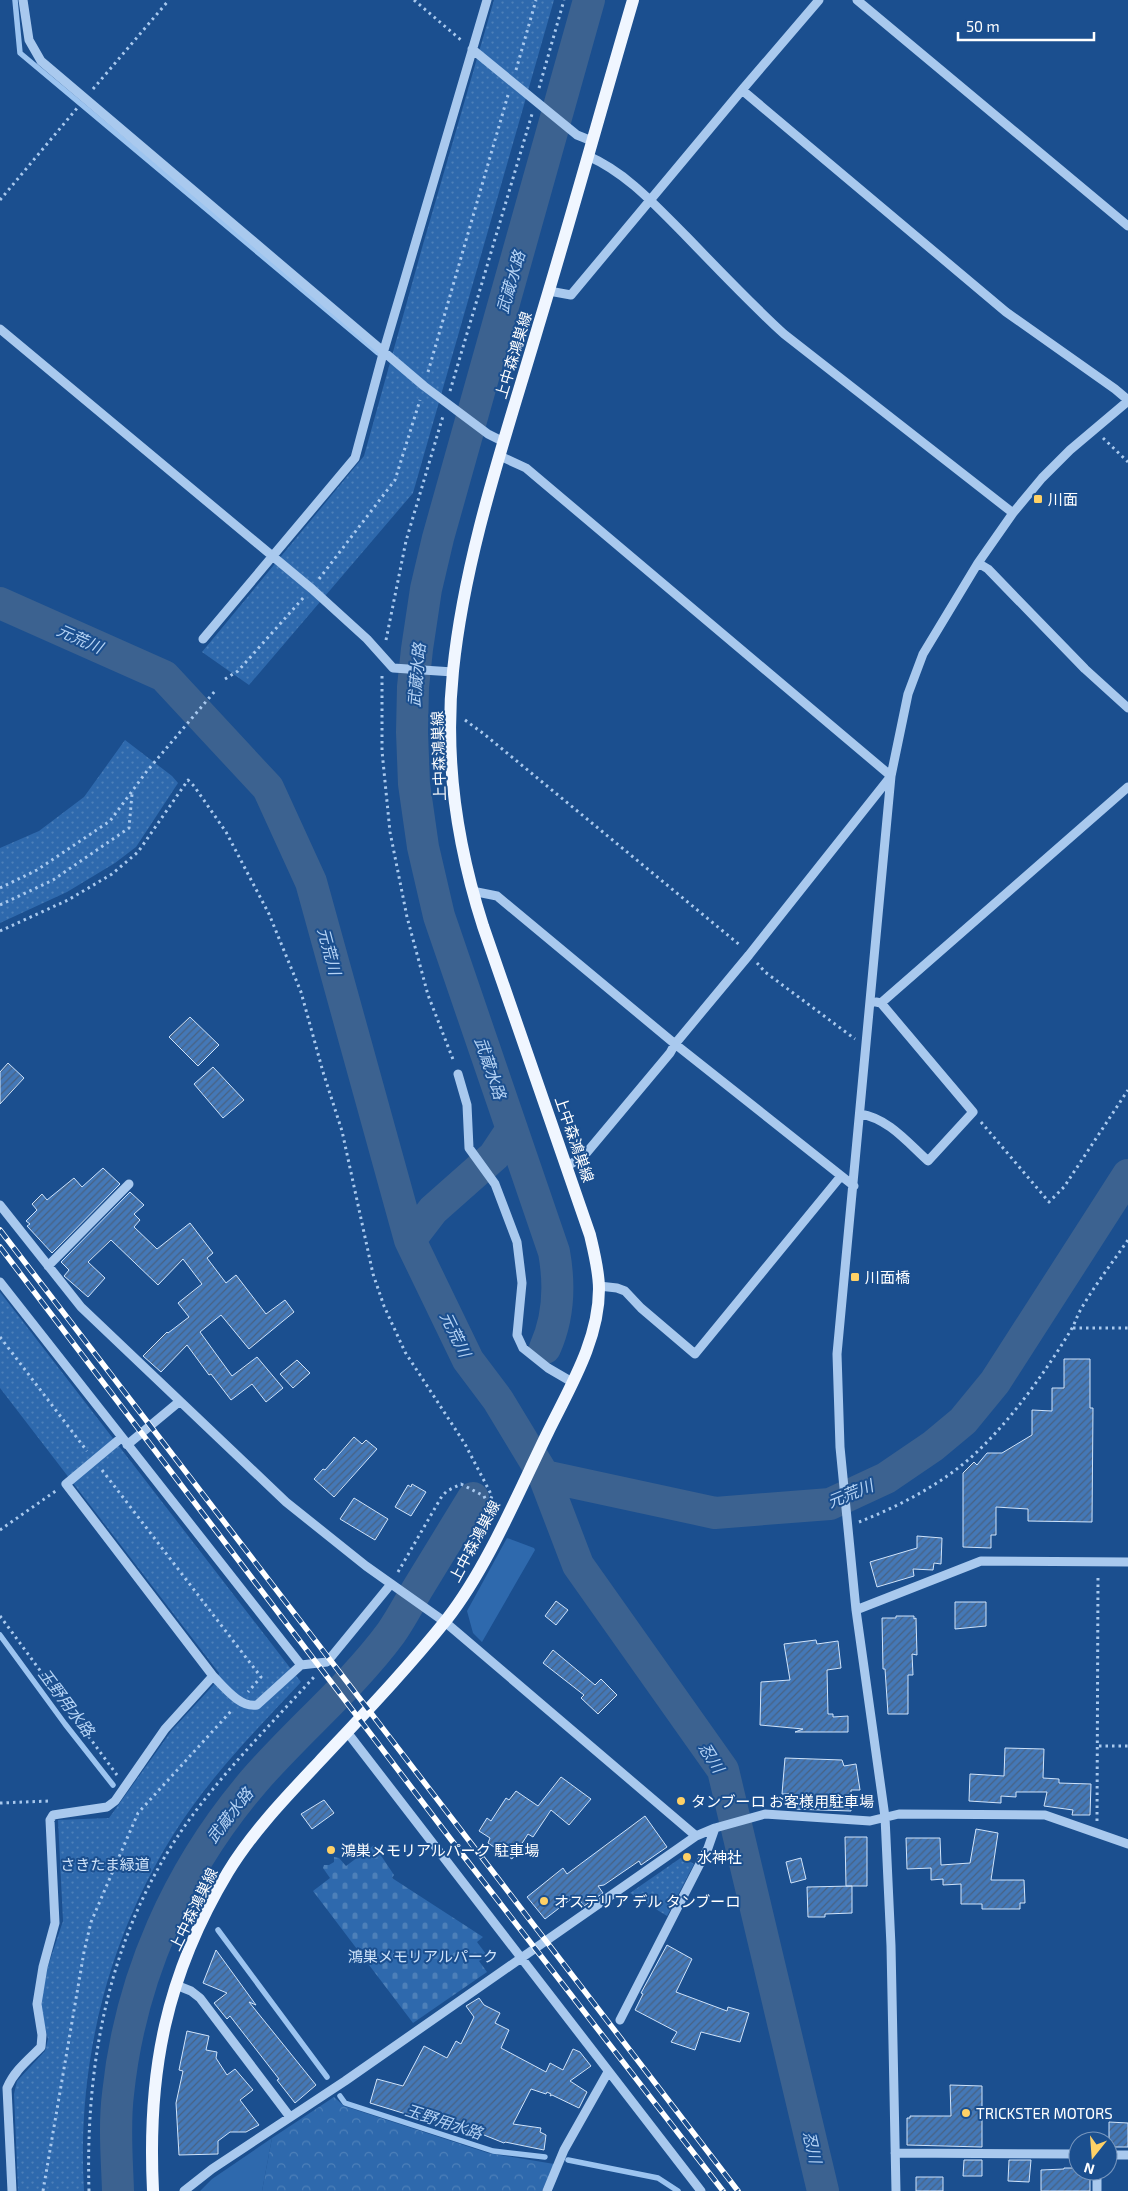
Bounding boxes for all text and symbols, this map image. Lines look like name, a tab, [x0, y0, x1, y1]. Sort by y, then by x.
scale bar	[958, 10, 1094, 42]
text: 50 m	[966, 17, 1000, 35]
water label: 武蔵水路	[492, 247, 529, 315]
street label: 上中森鴻巣線	[491, 309, 535, 401]
place label: 川面	[1048, 490, 1078, 508]
marker: 川面	[1032, 493, 1044, 505]
water label: 元荒川	[54, 620, 108, 657]
water label: 武蔵水路	[404, 640, 428, 708]
street label: 上中森鴻巣線	[427, 711, 449, 801]
water label: 元荒川	[315, 925, 346, 979]
water label: 武蔵水路	[472, 1035, 511, 1103]
street label: 上中森鴻巣線	[552, 1094, 598, 1184]
place label: 川面橋	[865, 1268, 910, 1286]
marker: 川面橋	[849, 1271, 861, 1283]
water label: 元荒川	[437, 1308, 476, 1362]
water label: 元荒川	[824, 1474, 878, 1511]
street label: 上中森鴻巣線	[445, 1497, 503, 1585]
water label: 玉野用水路	[35, 1664, 100, 1741]
water label: 忍川	[695, 1738, 730, 1777]
water label: 武蔵水路	[202, 1782, 257, 1846]
place label: タンブーロ お客様用駐車場	[691, 1792, 874, 1810]
marker: タンブーロ お客様用駐車場	[675, 1795, 687, 1807]
place label: 鴻巣メモリアルパーク 駐車場	[341, 1841, 539, 1859]
marker: 鴻巣メモリアルパーク 駐車場	[325, 1844, 337, 1856]
place label: 水神社	[697, 1848, 742, 1866]
marker: 水神社	[681, 1851, 693, 1863]
park label: さきたま緑道	[60, 1855, 150, 1873]
street label: 上中森鴻巣線	[165, 1865, 221, 1953]
place label: オステリア デル タンブーロ	[554, 1892, 740, 1910]
marker: オステリア デル タンブーロ	[538, 1895, 550, 1907]
park label: 鴻巣メモリアルパーク	[348, 1947, 498, 1965]
water label: 玉野用水路	[403, 2100, 487, 2143]
place label: TRICKSTER MOTORS	[976, 2104, 1113, 2122]
marker: TRICKSTER MOTORS	[960, 2107, 972, 2119]
water label: 忍川	[800, 2129, 826, 2167]
north arrow	[1068, 2131, 1118, 2181]
text: N	[1082, 2159, 1096, 2179]

